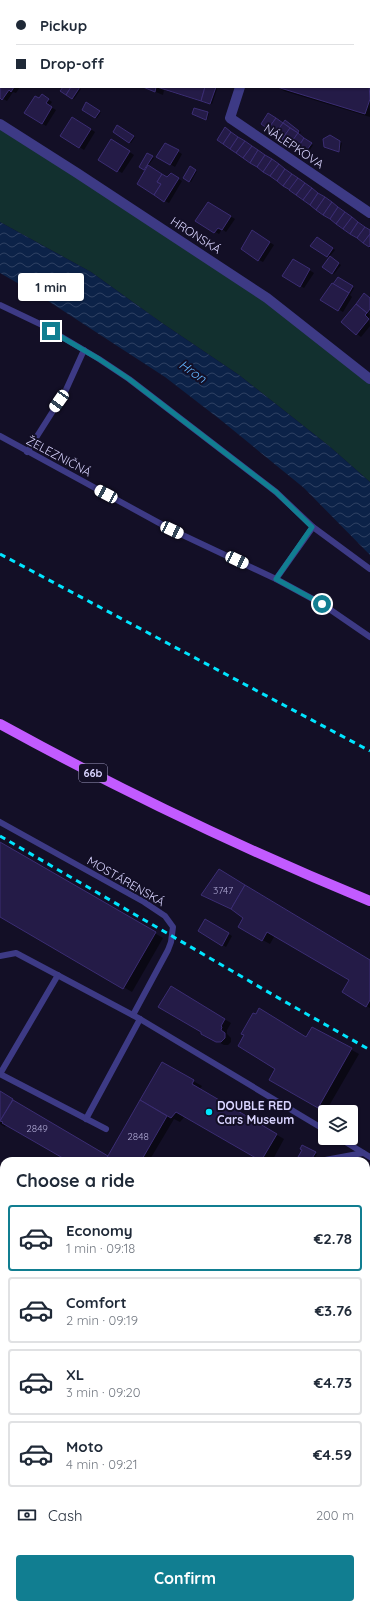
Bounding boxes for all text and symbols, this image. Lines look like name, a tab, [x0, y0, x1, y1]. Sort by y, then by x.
text: Pickup	[40, 16, 87, 35]
text: Drop-off	[40, 54, 104, 73]
street label: NÁLEPKOVA	[261, 120, 327, 172]
street label: HRONSKÁ	[168, 213, 224, 257]
callout: 1 min	[18, 273, 84, 301]
text: 1 min	[35, 279, 67, 295]
route end	[42, 322, 60, 340]
water label: Hron	[176, 356, 210, 386]
car	[47, 388, 71, 414]
street label: ŽELEZNIČNÁ	[24, 433, 94, 480]
car	[93, 483, 119, 505]
car	[159, 519, 185, 541]
car	[224, 549, 250, 571]
route start	[313, 595, 331, 613]
road number: 66b	[79, 764, 107, 782]
street label: MOSTÁRENSKÁ	[85, 853, 168, 909]
house number: 3747	[213, 884, 233, 897]
place label: DOUBLE RED Cars Museum	[217, 1098, 294, 1127]
map controls	[318, 1105, 358, 1145]
button: layers	[318, 1105, 358, 1145]
marker: DOUBLE RED Cars Museum	[204, 1107, 214, 1117]
house number: 2849	[26, 1122, 48, 1135]
house number: 2848	[127, 1130, 149, 1143]
text: Choose a ride	[16, 1169, 135, 1192]
icon: car	[18, 1220, 54, 1256]
text: Economy	[66, 1221, 133, 1240]
text: €2.78	[314, 1229, 352, 1248]
text: 1 min · 09:18	[66, 1240, 135, 1256]
icon: car	[18, 1292, 54, 1328]
text: Comfort	[66, 1293, 127, 1312]
text: €3.76	[315, 1301, 352, 1320]
text: 2 min · 09:19	[66, 1312, 138, 1328]
icon: car	[18, 1364, 54, 1400]
text: XL	[66, 1365, 84, 1384]
text: €4.73	[314, 1373, 352, 1392]
text: 3 min · 09:20	[66, 1384, 141, 1400]
icon: car	[18, 1436, 54, 1472]
text: Moto	[66, 1437, 103, 1456]
text: €4.59	[313, 1445, 352, 1464]
text: 4 min · 09:21	[66, 1456, 138, 1472]
icon: cash	[16, 1504, 38, 1526]
text: Cash	[48, 1506, 82, 1525]
text: 200 m	[316, 1507, 354, 1523]
button: Confirm	[16, 1555, 354, 1601]

